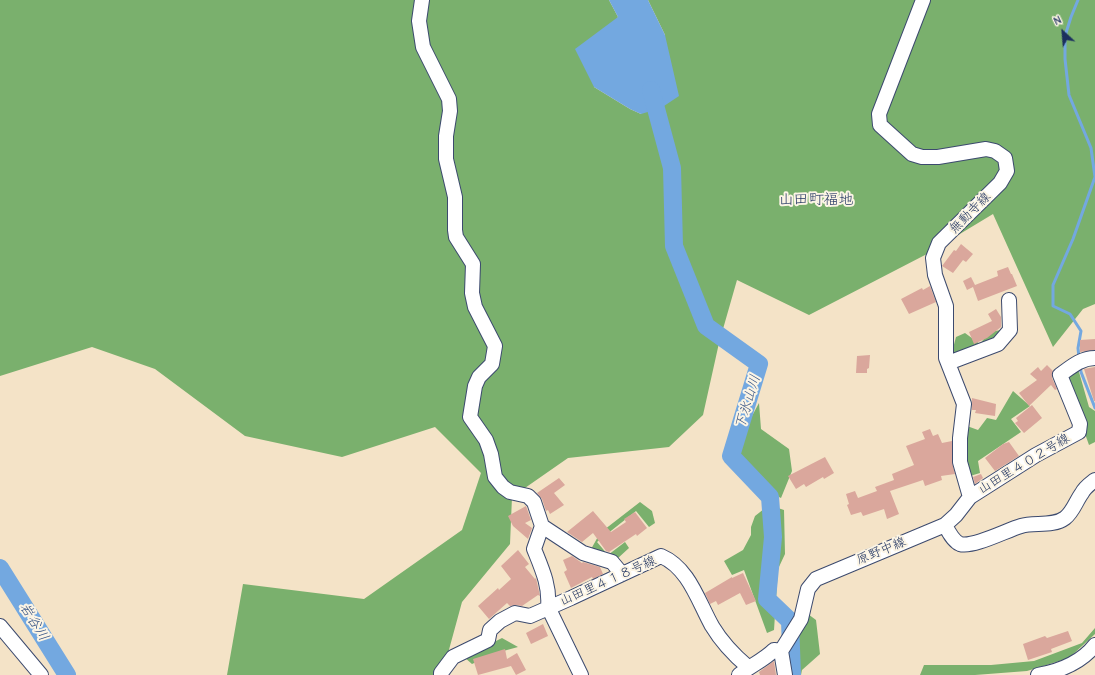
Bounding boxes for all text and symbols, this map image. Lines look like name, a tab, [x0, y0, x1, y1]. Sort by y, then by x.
north arrow	[1043, 12, 1083, 52]
text: N	[1051, 13, 1064, 28]
street label: 無動寺線	[946, 189, 994, 237]
district label: 山田町福地	[779, 191, 853, 209]
water label: 下氷山川	[732, 373, 764, 431]
street label: 山田里４０２号線	[975, 431, 1073, 497]
street label: 原野中線	[854, 534, 908, 568]
street label: 山田里４１８号線	[557, 553, 659, 609]
water label: 岩谷川	[16, 600, 52, 644]

